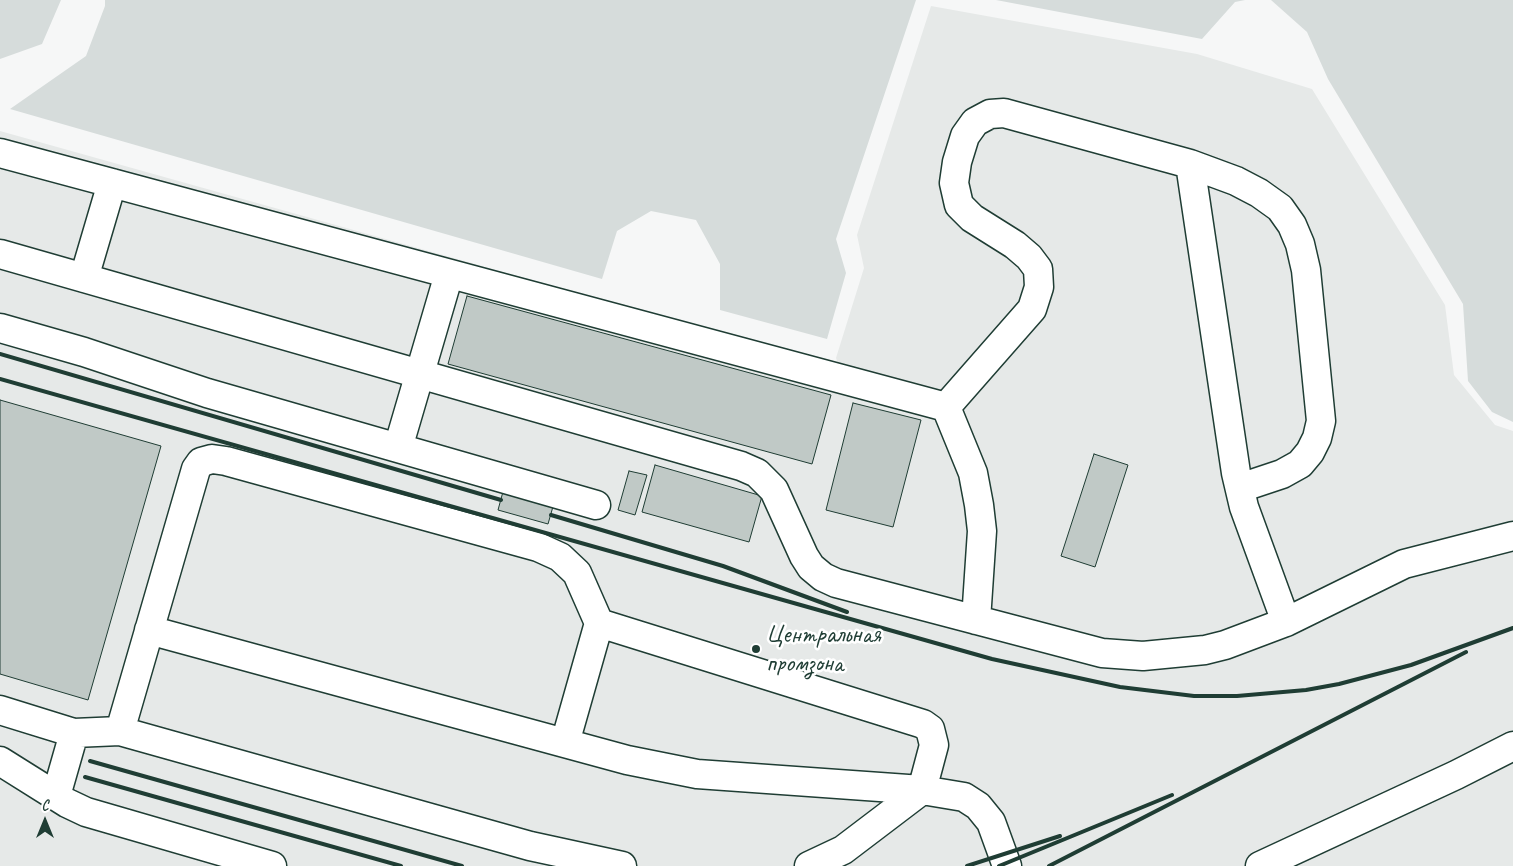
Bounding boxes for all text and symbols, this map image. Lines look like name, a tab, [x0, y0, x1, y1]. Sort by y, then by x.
place label: Центральная промзона	[766, 620, 881, 679]
marker: Центральная промзона	[750, 643, 762, 655]
north arrow	[20, 796, 70, 846]
text: С	[42, 797, 48, 814]

